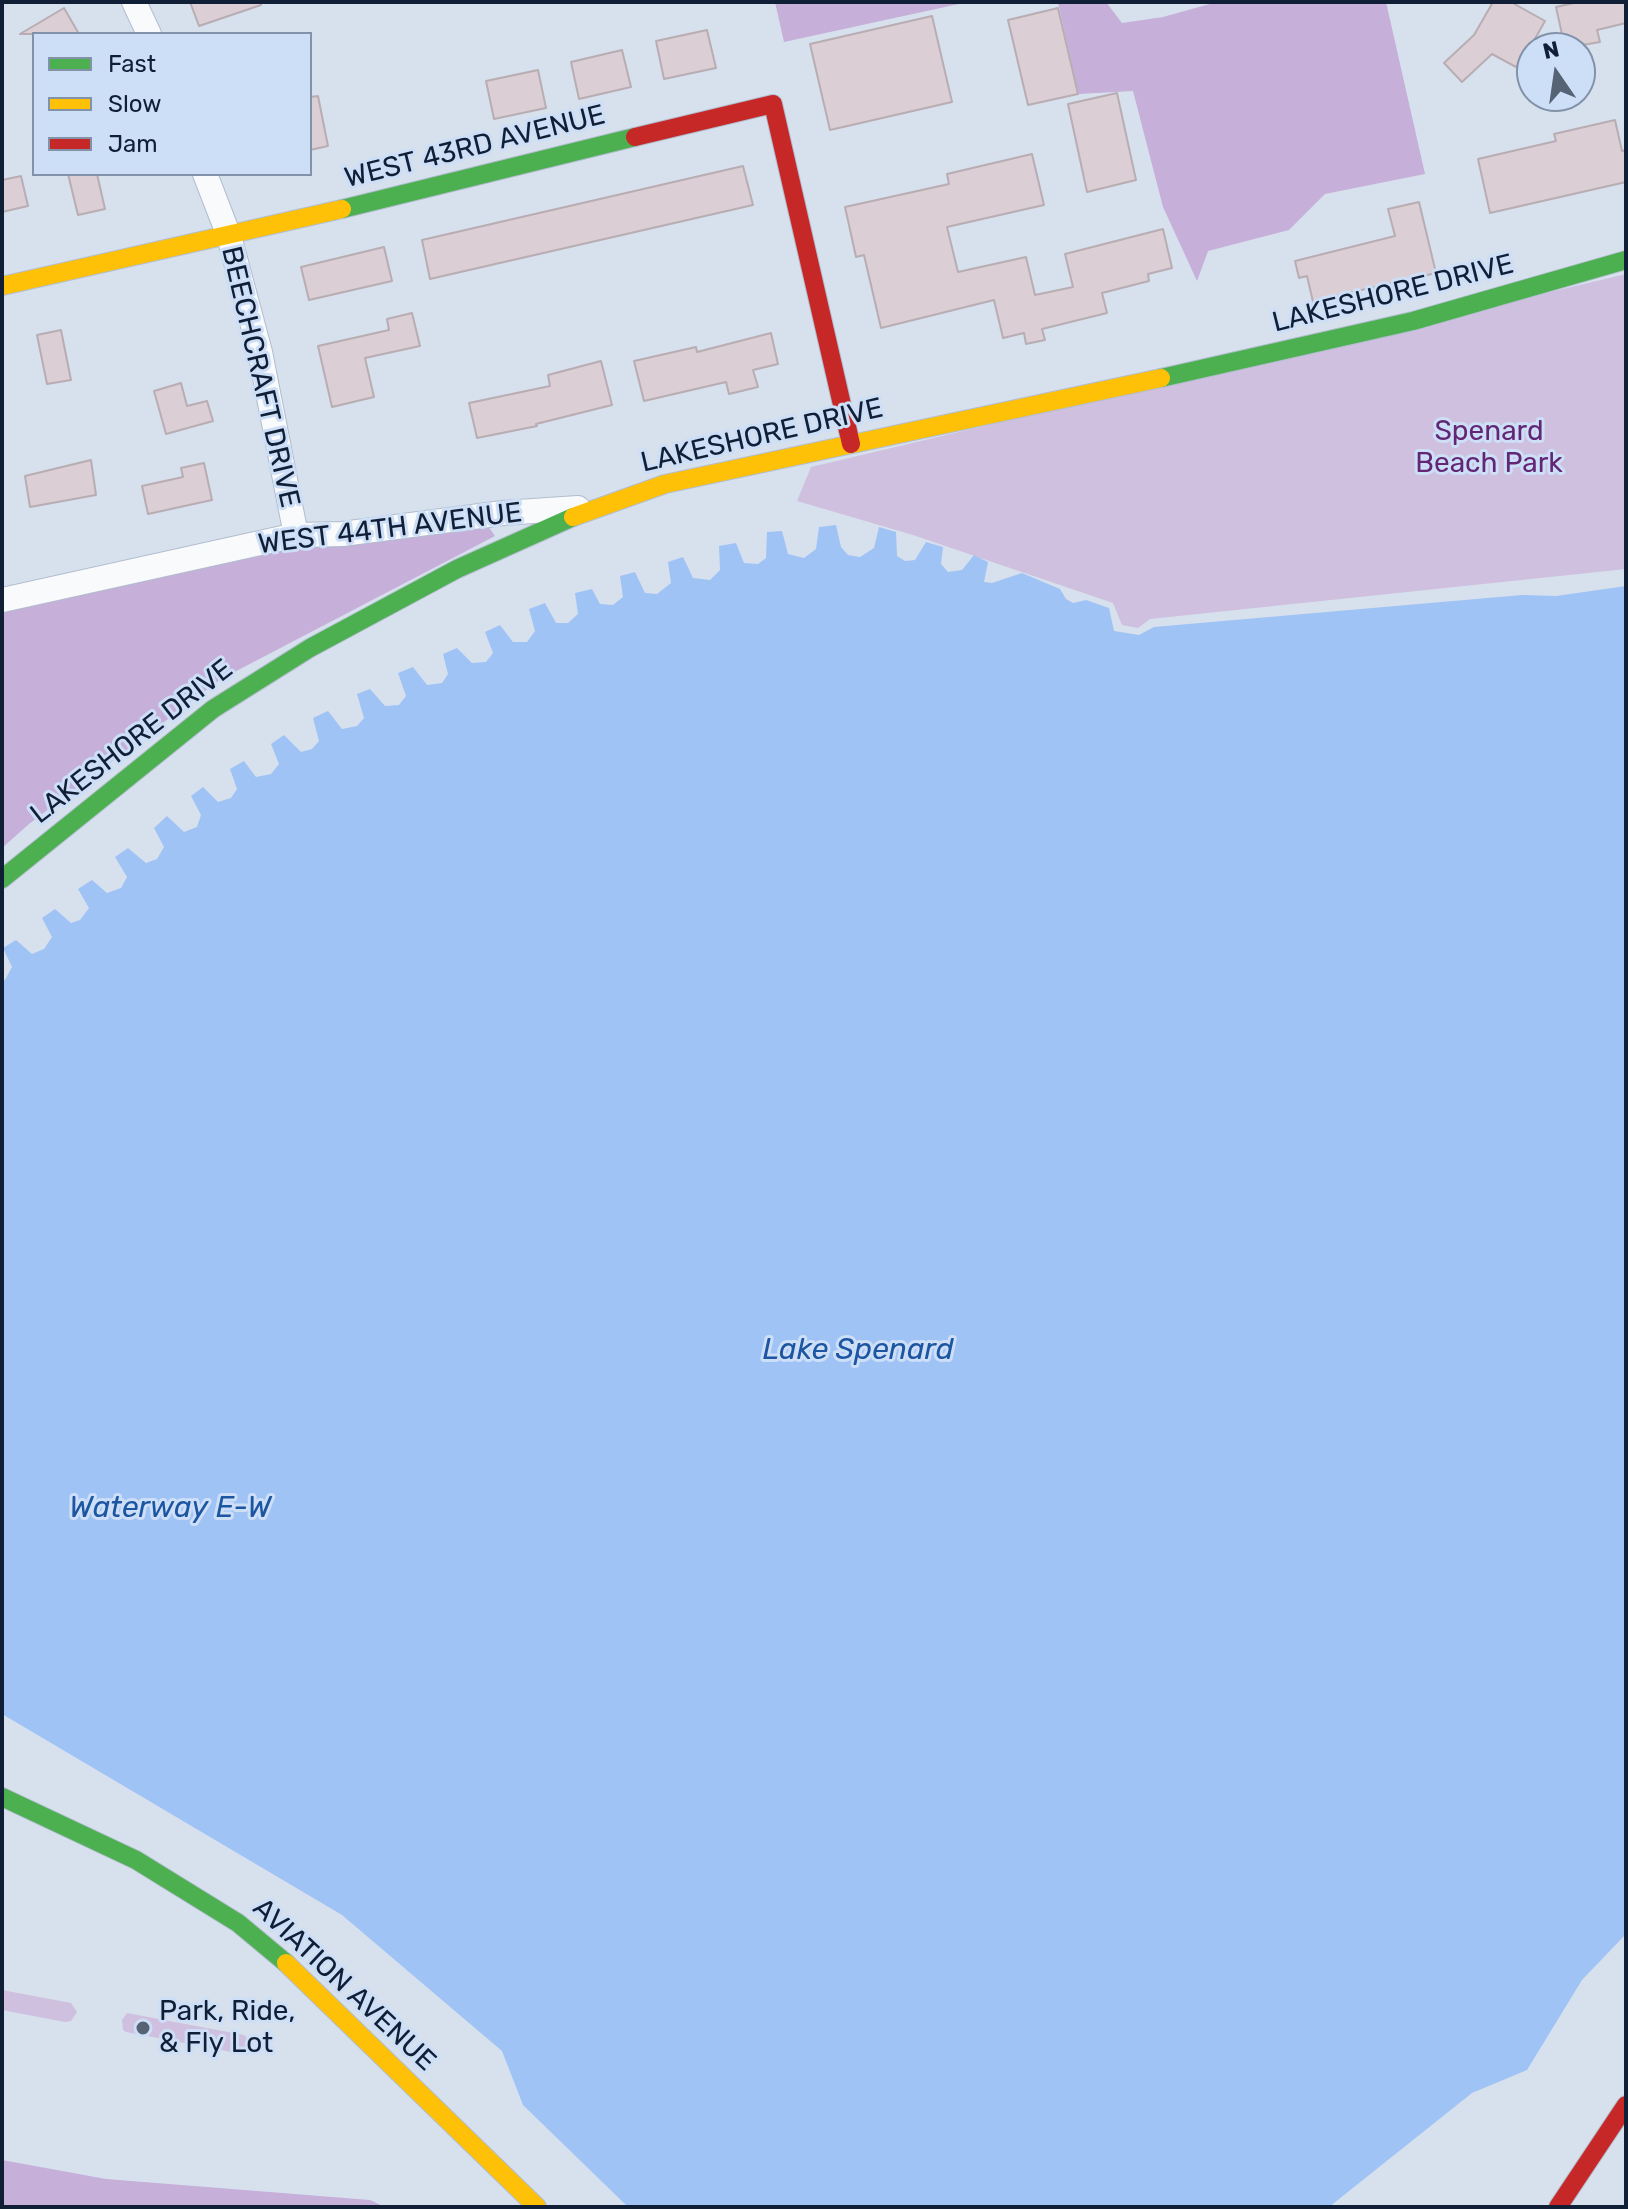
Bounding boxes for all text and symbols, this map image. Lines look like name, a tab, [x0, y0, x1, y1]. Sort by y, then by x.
legend	[32, 32, 312, 176]
north arrow	[1516, 32, 1596, 112]
text: N	[1540, 35, 1562, 65]
text: Fast	[108, 50, 156, 78]
text: Slow	[108, 90, 161, 118]
street label: WEST 43RD AVENUE	[341, 98, 609, 196]
text: Jam	[108, 130, 158, 158]
street label: BEECHCRAFT DRIVE	[214, 243, 306, 511]
street label: LAKESHORE DRIVE	[1269, 248, 1517, 340]
street label: LAKESHORE DRIVE	[638, 392, 886, 480]
park label: Spenard Beach Park	[1415, 415, 1563, 481]
street label: WEST 44TH AVENUE	[256, 496, 524, 562]
street label: LAKESHORE DRIVE	[24, 653, 240, 831]
water label: Lake Spenard	[762, 1332, 954, 1368]
water label: Waterway E-W	[69, 1490, 271, 1526]
street label: AVIATION AVENUE	[246, 1892, 442, 2078]
place label: Park, Ride, & Fly Lot	[159, 1995, 296, 2061]
marker: Park, Ride, & Fly Lot	[134, 2019, 152, 2037]

